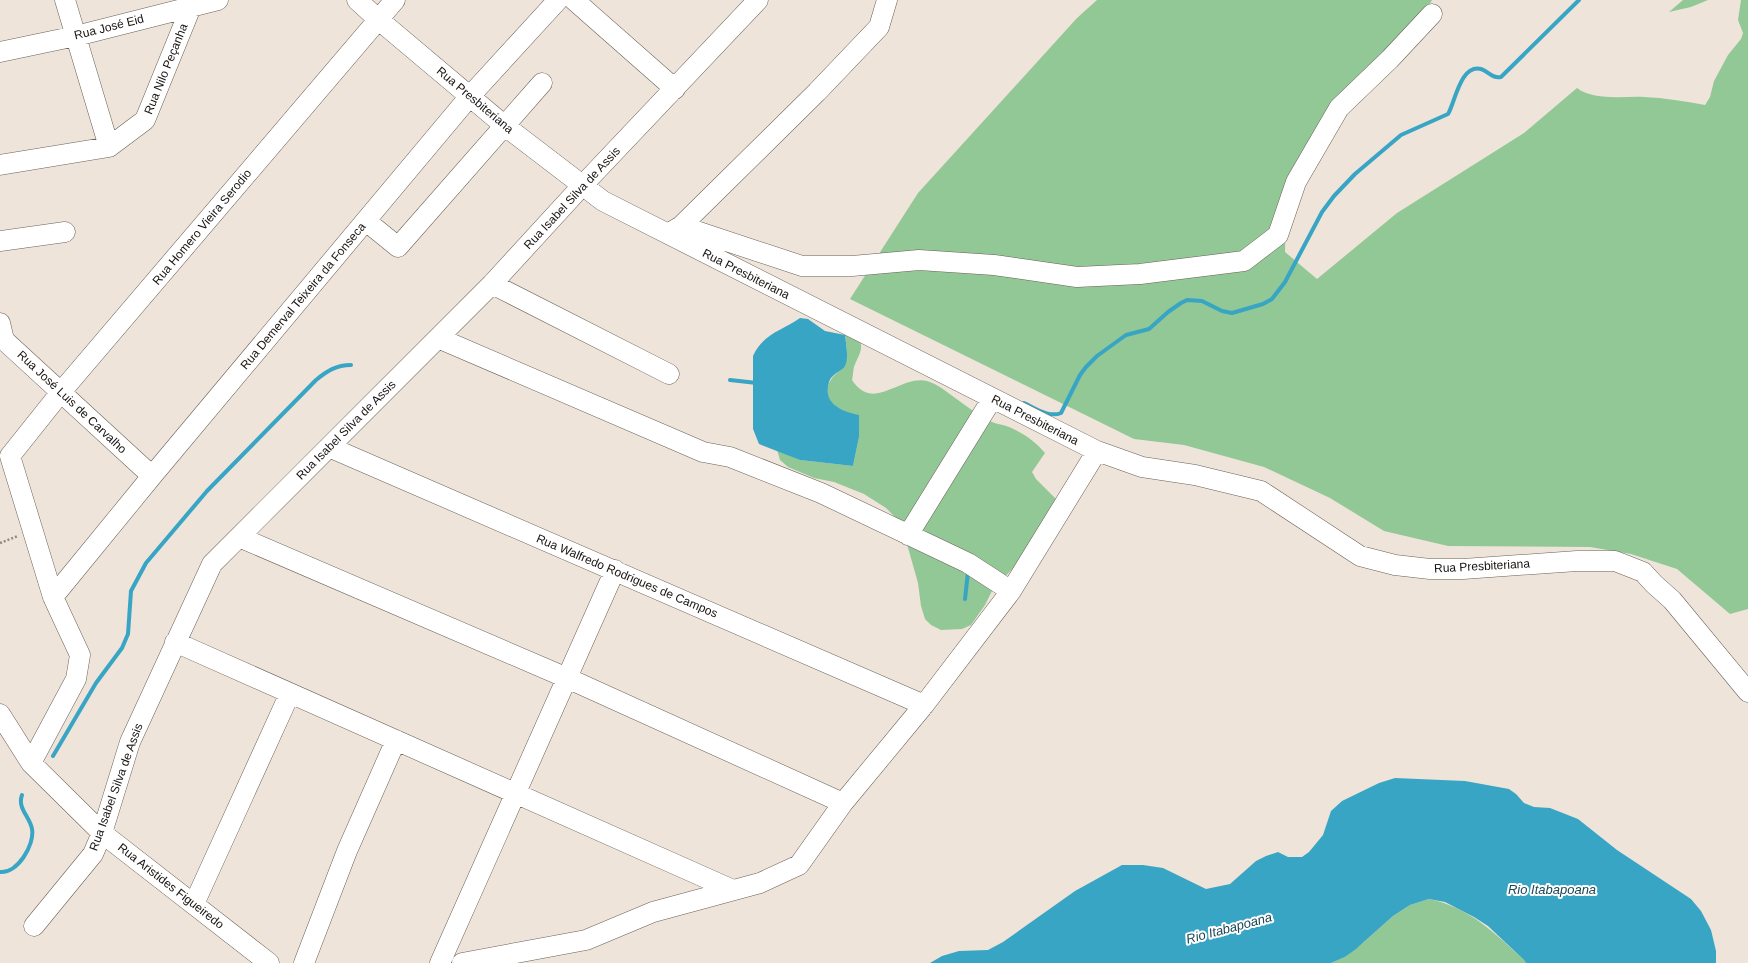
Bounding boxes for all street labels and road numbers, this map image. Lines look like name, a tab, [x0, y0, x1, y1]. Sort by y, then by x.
street label: Rua José Eid	[73, 12, 145, 42]
street label: Rua Nilo Peçanha	[141, 21, 191, 116]
street label: Rua Presbiteriana	[434, 64, 517, 136]
street label: Rua Isabel Silva de Assis	[521, 144, 623, 252]
street label: Rua Homero Vieira Serodio	[150, 166, 255, 288]
street label: Rua Demerval Teixeira da Fonseca	[237, 220, 369, 372]
street label: Rua Presbiteriana	[700, 246, 792, 302]
street label: Rua José Luis de Carvalho	[15, 348, 130, 456]
street label: Rua Isabel Silva de Assis	[293, 377, 399, 483]
street label: Rua Presbiteriana	[989, 392, 1081, 448]
street label: Rua Walfredo Rodrigues de Campos	[534, 531, 720, 621]
street label: Rua Presbiteriana	[1434, 556, 1531, 576]
street label: Rua Isabel Silva de Assis	[86, 721, 146, 853]
street label: Rua Aristides Figueiredo	[115, 840, 227, 932]

